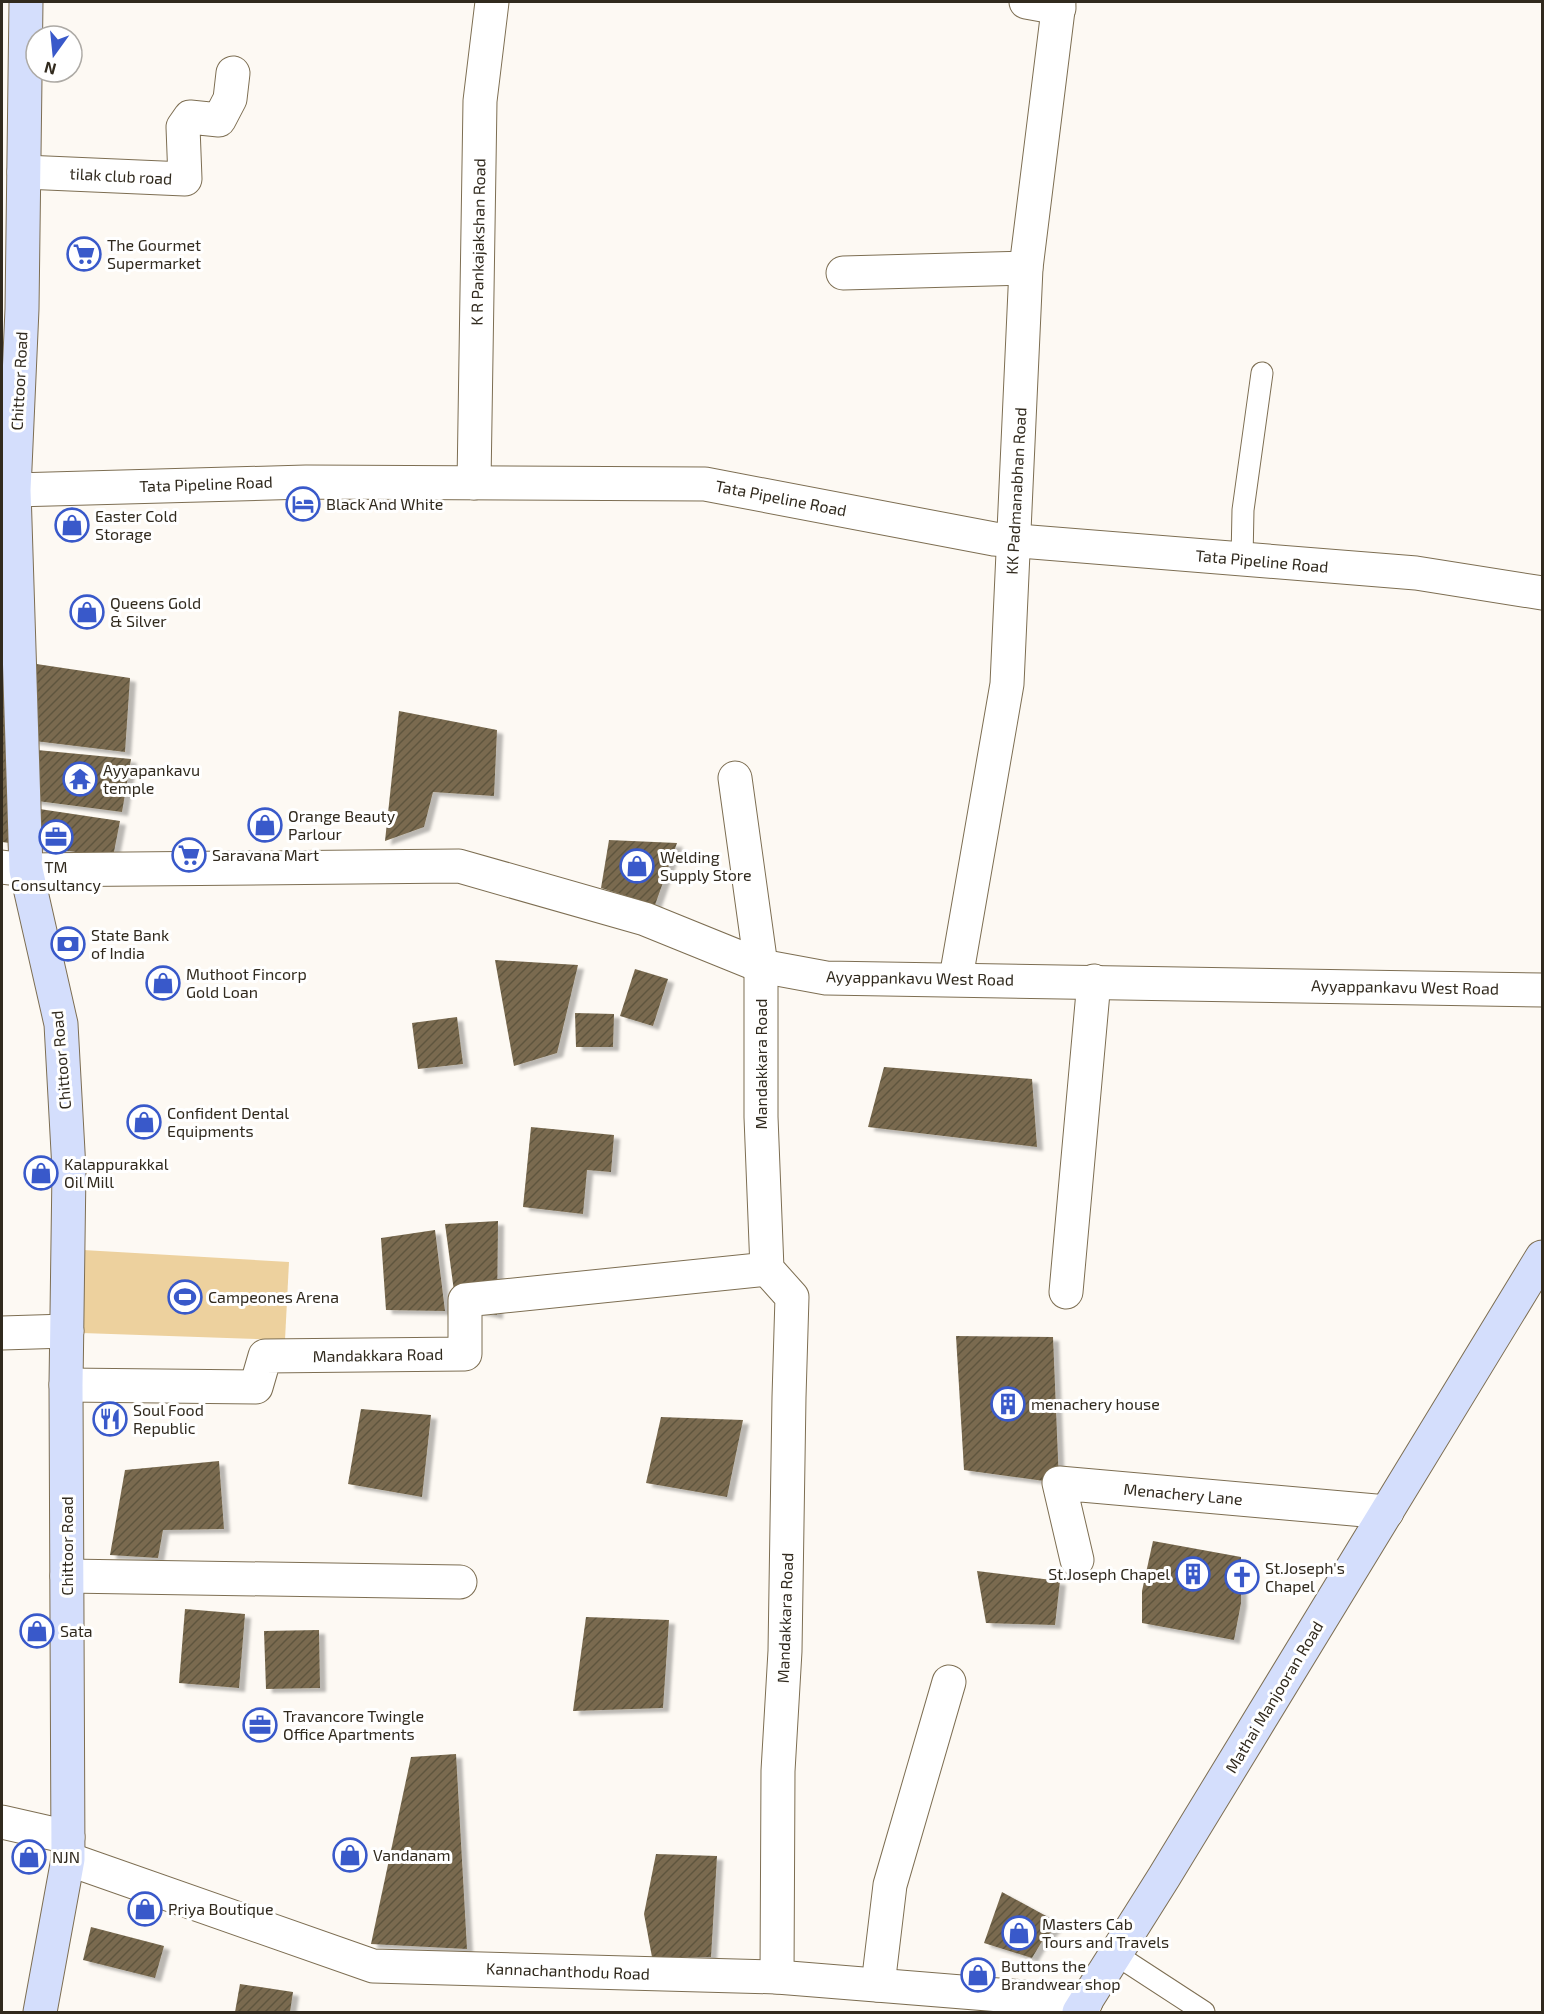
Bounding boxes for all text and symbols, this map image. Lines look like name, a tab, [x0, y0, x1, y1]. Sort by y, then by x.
north arrow	[24, 24, 84, 84]
text: N	[42, 58, 58, 80]
street label: K R Pankajakshan Road	[467, 158, 489, 326]
street label: tilak club road	[69, 163, 173, 188]
place label: The Gourmet Supermarket	[107, 235, 201, 272]
supermarket icon: The Gourmet Supermarket	[66, 236, 102, 272]
street label: Chittoor Road	[6, 331, 31, 431]
street label: KK Padmanabhan Road	[1002, 407, 1029, 575]
street label: Tata Pipeline Road	[139, 472, 273, 495]
street label: Tata Pipeline Road	[714, 475, 848, 520]
hotel icon: Black And White	[285, 486, 321, 522]
place label: Black And White	[326, 494, 443, 513]
place label: Easter Cold Storage	[95, 506, 177, 543]
shop icon: Easter Cold Storage	[54, 507, 90, 543]
street label: Tata Pipeline Road	[1195, 545, 1329, 576]
place label: Queens Gold & Silver	[110, 593, 201, 630]
shop icon: Queens Gold & Silver	[69, 594, 105, 630]
place label: Ayyapankavu temple	[103, 760, 200, 797]
temple icon: Ayyapankavu temple	[62, 761, 98, 797]
place label: Orange Beauty Parlour	[288, 806, 396, 843]
shop icon: Orange Beauty Parlour	[247, 807, 283, 843]
office icon: TM Consultancy	[38, 819, 74, 855]
supermarket icon: Saravana Mart	[171, 837, 207, 873]
place label: Saravana Mart	[212, 845, 319, 864]
place label: Welding Supply Store	[660, 847, 752, 884]
shop icon: Welding Supply Store	[619, 848, 655, 884]
place label: TM Consultancy	[11, 857, 101, 894]
place label: State Bank of India	[91, 925, 169, 962]
bank icon: State Bank of India	[50, 926, 86, 962]
place label: Muthoot Fincorp Gold Loan	[186, 964, 307, 1001]
shop icon: Muthoot Fincorp Gold Loan	[145, 965, 181, 1001]
street label: Ayyappankavu West Road	[826, 966, 1014, 989]
street label: Ayyappankavu West Road	[1311, 975, 1499, 998]
street label: Mandakkara Road	[751, 999, 770, 1129]
street label: Chittoor Road	[47, 1010, 74, 1110]
place label: Confident Dental Equipments	[167, 1103, 289, 1140]
shop icon: Confident Dental Equipments	[126, 1104, 162, 1140]
place label: Kalappurakkal Oil Mill	[64, 1154, 169, 1191]
shop icon: Kalappurakkal Oil Mill	[23, 1155, 59, 1191]
sports icon: Campeones Arena	[167, 1279, 203, 1315]
place label: Campeones Arena	[208, 1287, 339, 1306]
street label: Mandakkara Road	[312, 1344, 444, 1365]
building icon: menachery house	[990, 1386, 1026, 1422]
place label: menachery house	[1031, 1394, 1160, 1413]
place label: Soul Food Republic	[133, 1400, 204, 1437]
restaurant icon: Soul Food Republic	[92, 1401, 128, 1437]
street label: Menachery Lane	[1123, 1479, 1243, 1508]
street label: Chittoor Road	[57, 1496, 76, 1596]
street label: Mandakkara Road	[773, 1552, 796, 1684]
building icon: St.Joseph Chapel	[1175, 1556, 1211, 1592]
place label: St.Joseph's Chapel	[1265, 1558, 1345, 1595]
church icon: St.Joseph's Chapel	[1224, 1559, 1260, 1595]
place label: St.Joseph Chapel	[1048, 1564, 1170, 1583]
shop icon: Sata	[19, 1613, 55, 1649]
street label: Mathai Manjooran Road	[1221, 1617, 1327, 1777]
place label: Sata	[60, 1621, 93, 1640]
place label: Travancore Twingle Office Apartments	[283, 1706, 424, 1743]
office icon: Travancore Twingle Office Apartments	[242, 1707, 278, 1743]
shop icon: Vandanam	[332, 1837, 368, 1873]
shop icon: NJN	[11, 1839, 47, 1875]
place label: Vandanam	[373, 1845, 450, 1864]
place label: NJN	[52, 1847, 80, 1866]
shop icon: Priya Boutique	[127, 1891, 163, 1927]
place label: Priya Boutique	[168, 1899, 274, 1918]
place label: Masters Cab Tours and Travels	[1042, 1914, 1169, 1951]
shop icon: Masters Cab Tours and Travels	[1001, 1915, 1037, 1951]
place label: Buttons the Brandwear shop	[1001, 1956, 1121, 1993]
shop icon: Buttons the Brandwear shop	[960, 1957, 996, 1993]
street label: Kannachanthodu Road	[486, 1958, 650, 1983]

